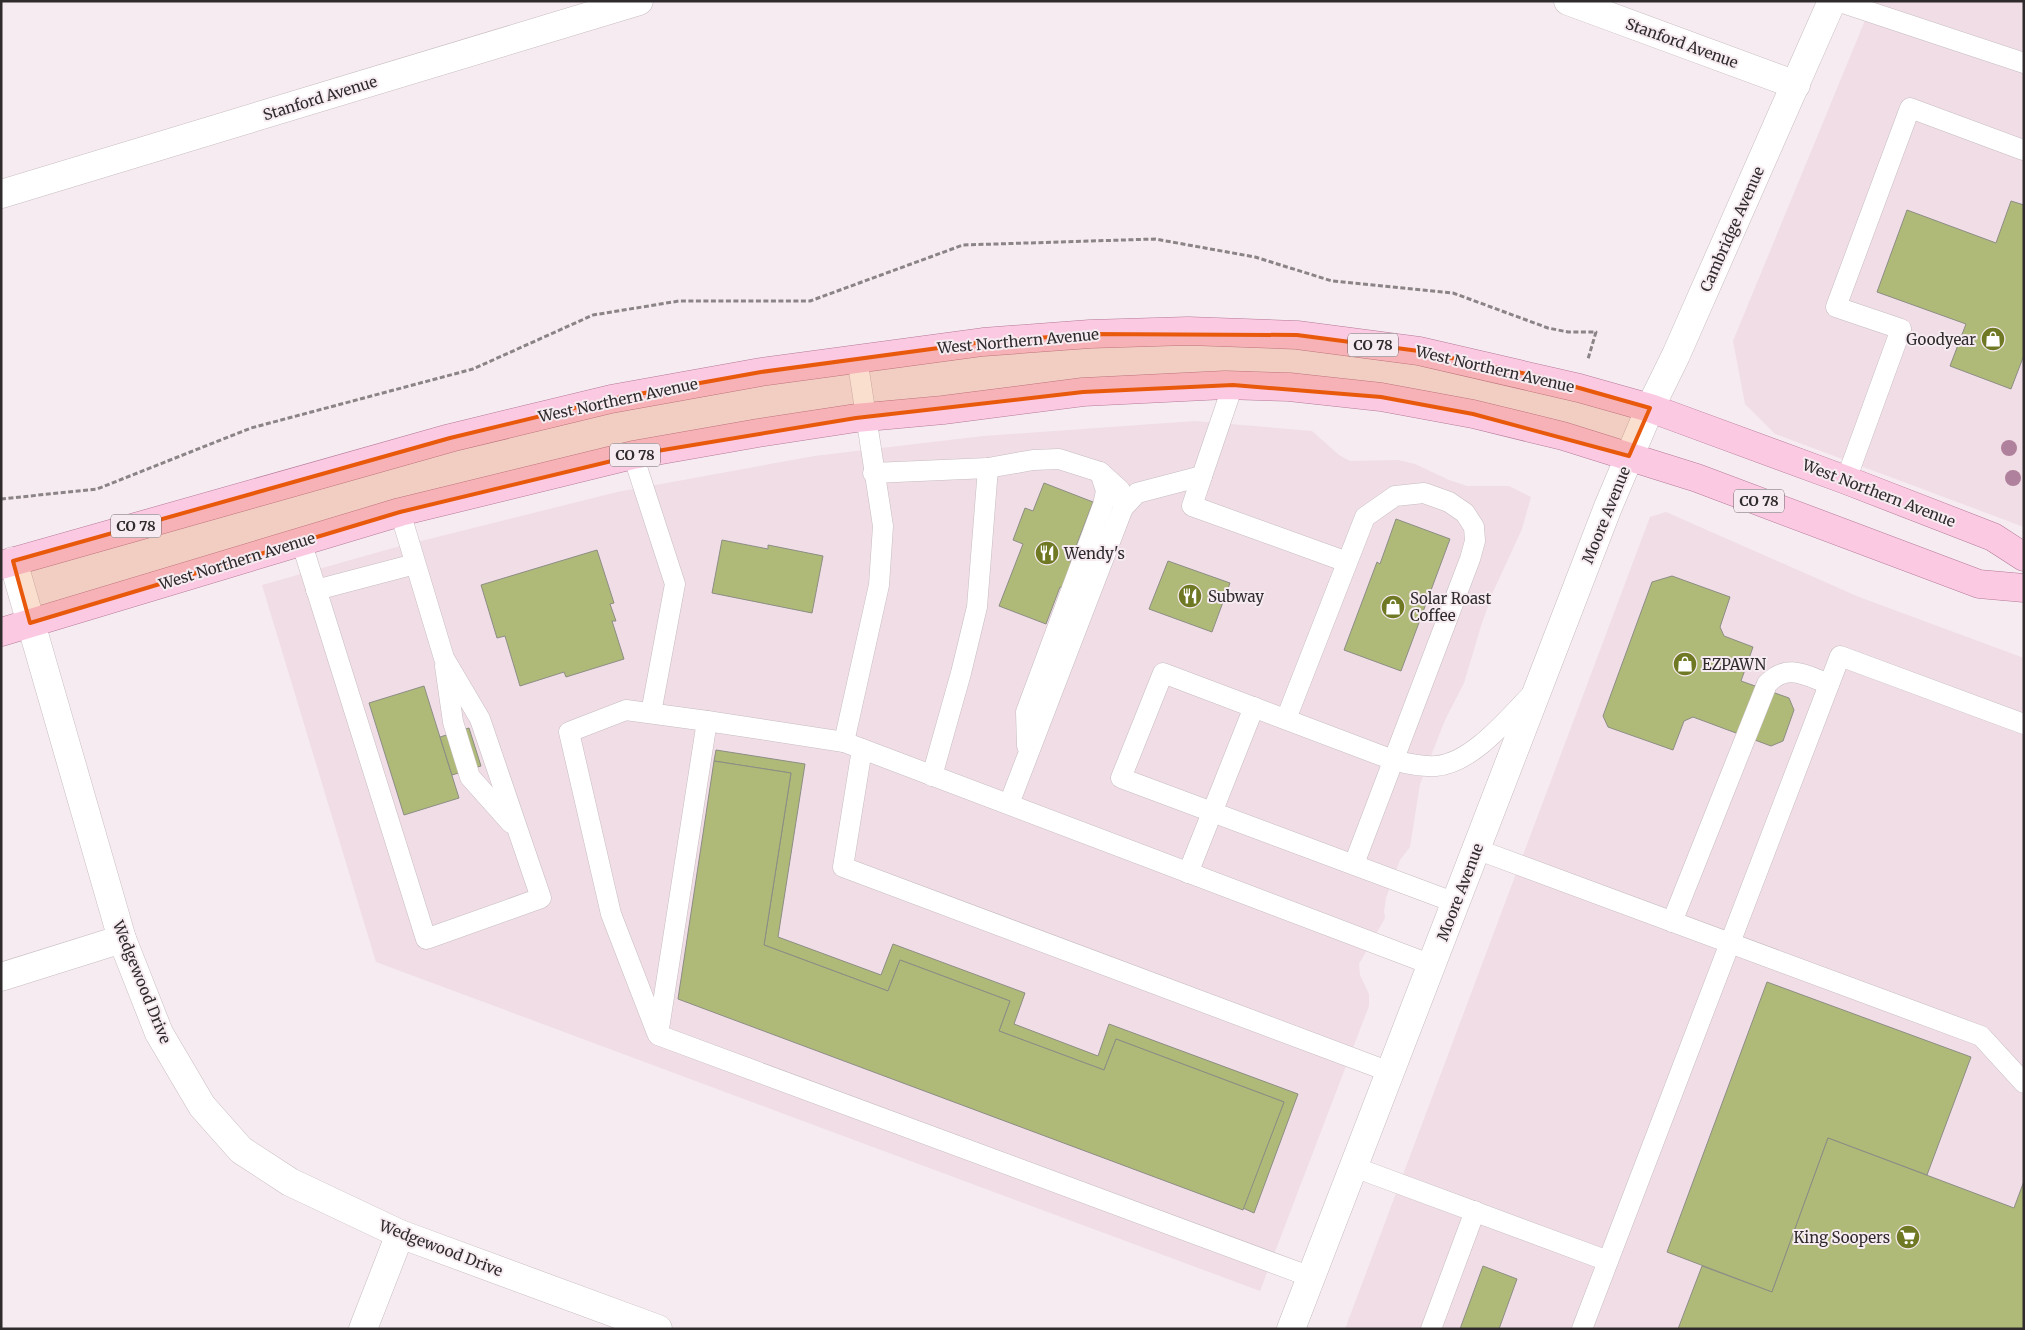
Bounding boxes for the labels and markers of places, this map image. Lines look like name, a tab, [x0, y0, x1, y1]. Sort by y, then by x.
shop icon: Goodyear	[1980, 326, 2006, 352]
place label: Goodyear	[1906, 330, 1976, 349]
restaurant icon: Wendy's	[1034, 540, 1060, 566]
place label: Wendy's	[1063, 544, 1125, 563]
restaurant icon: Subway	[1177, 583, 1203, 609]
place label: Subway	[1208, 587, 1264, 606]
place label: Solar Roast Coffee	[1410, 589, 1491, 625]
shop icon: Solar Roast Coffee	[1380, 594, 1406, 620]
shop icon: EZPAWN	[1672, 651, 1698, 677]
place label: EZPAWN	[1702, 655, 1766, 674]
supermarket icon: King Soopers	[1895, 1224, 1921, 1250]
place label: King Soopers	[1794, 1228, 1890, 1247]

